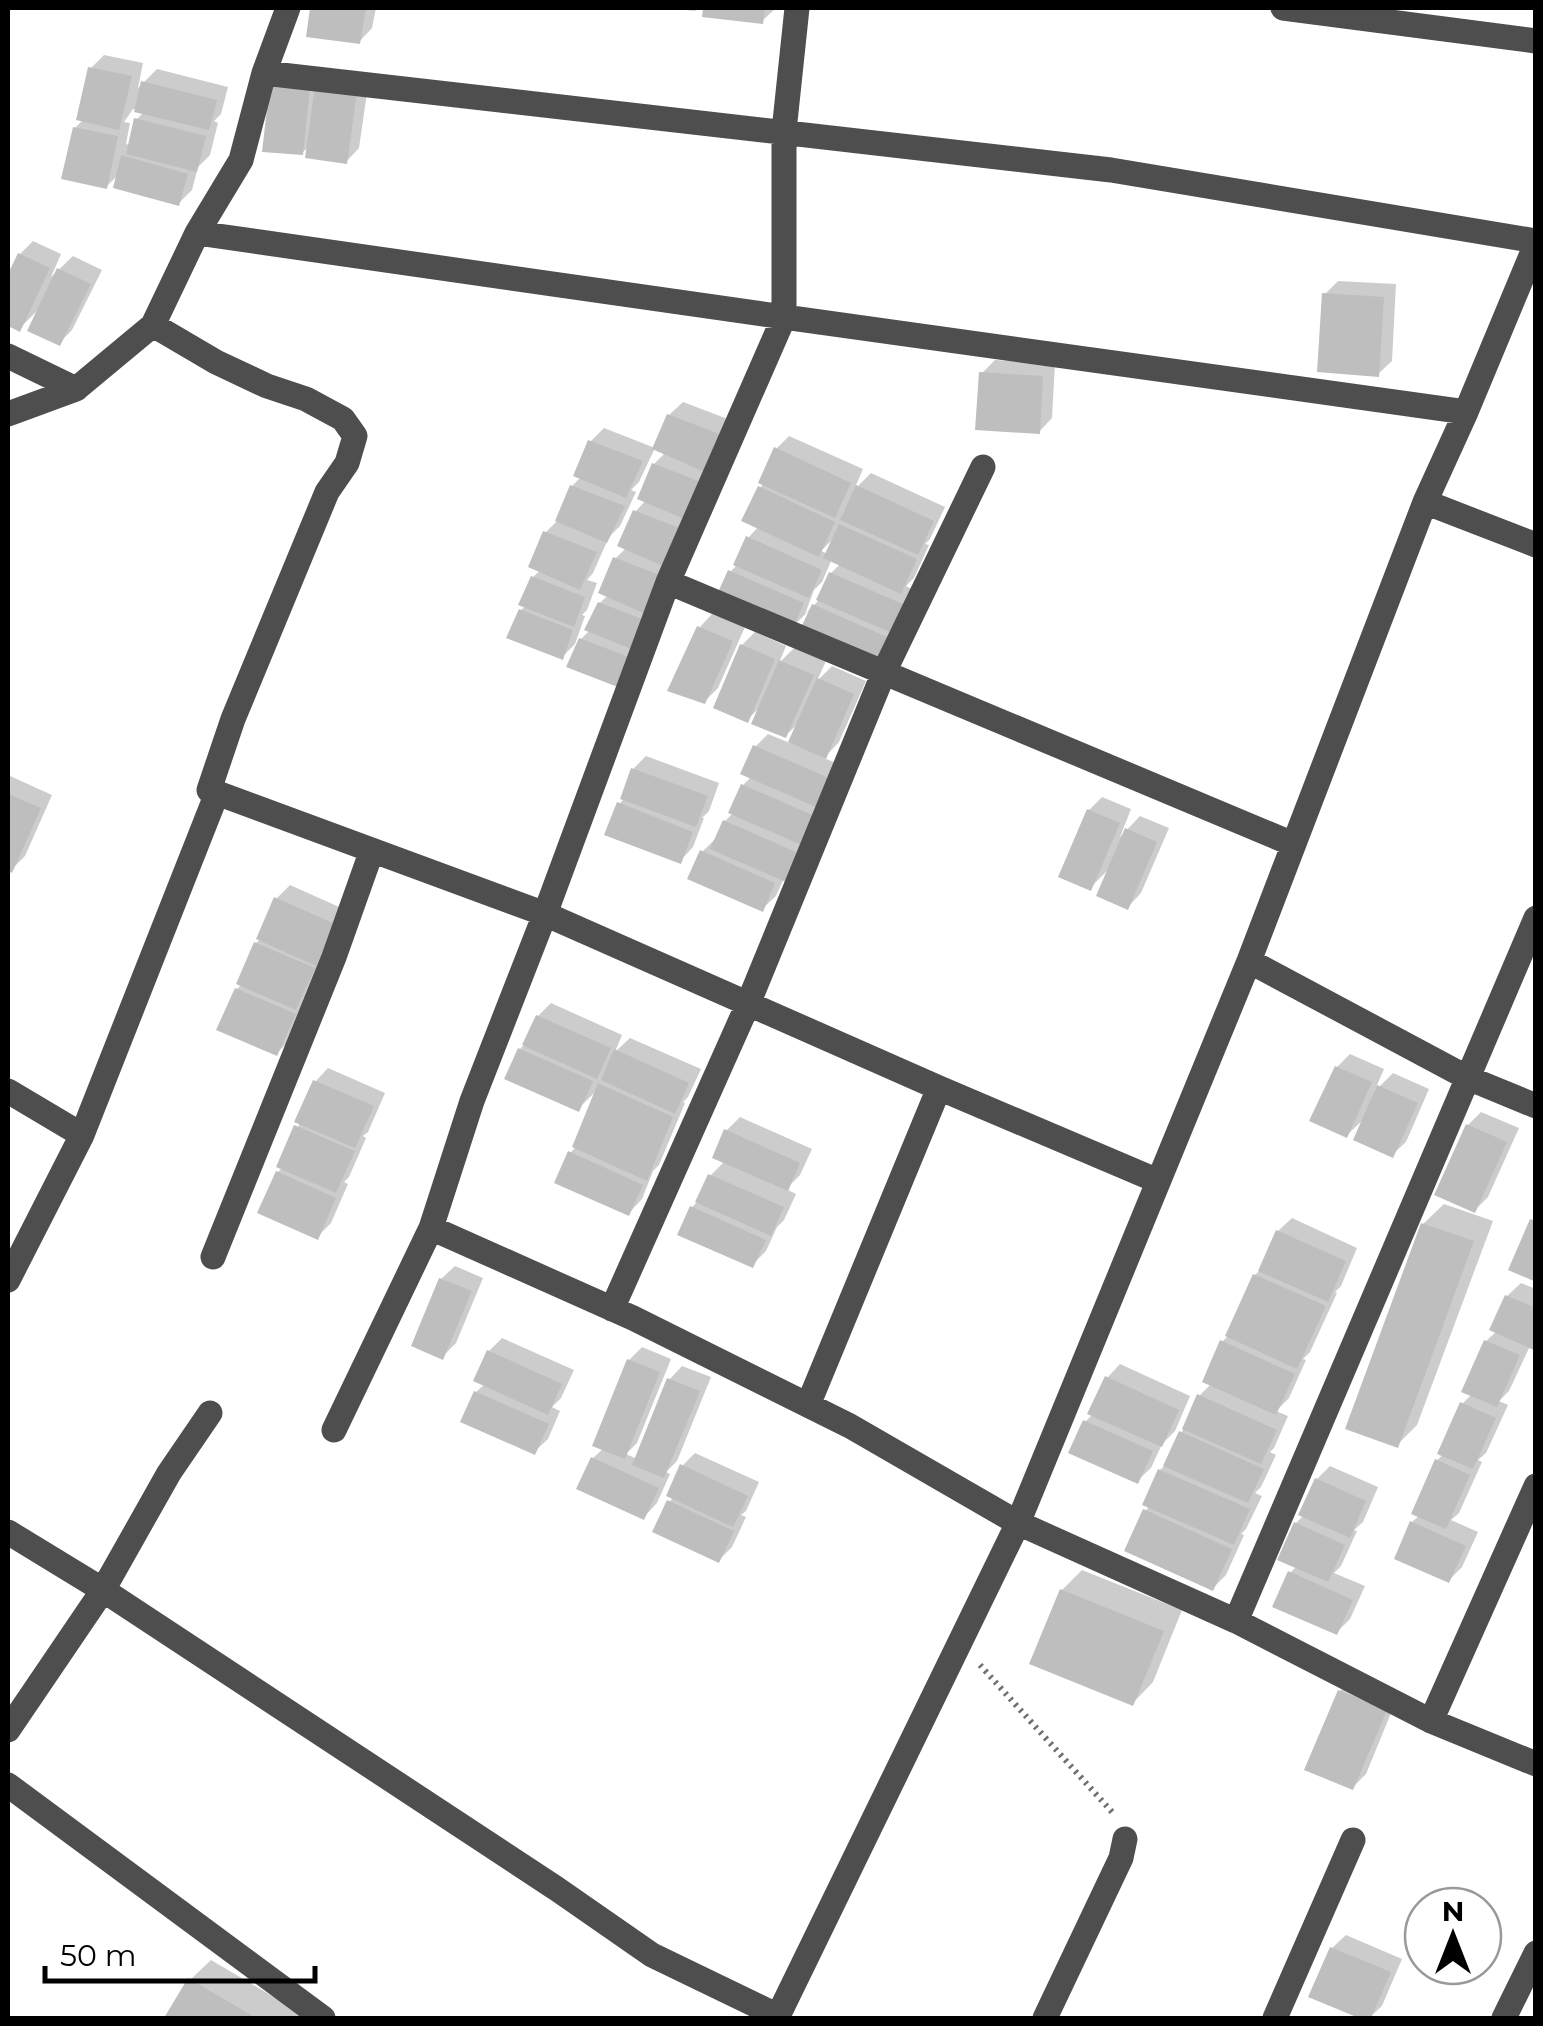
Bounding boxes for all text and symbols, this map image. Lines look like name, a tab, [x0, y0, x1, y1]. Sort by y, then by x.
north arrow	[1403, 1886, 1503, 1986]
text: N	[1442, 1894, 1464, 1928]
scale bar	[45, 1921, 315, 1983]
text: 50 m	[60, 1937, 137, 1974]

